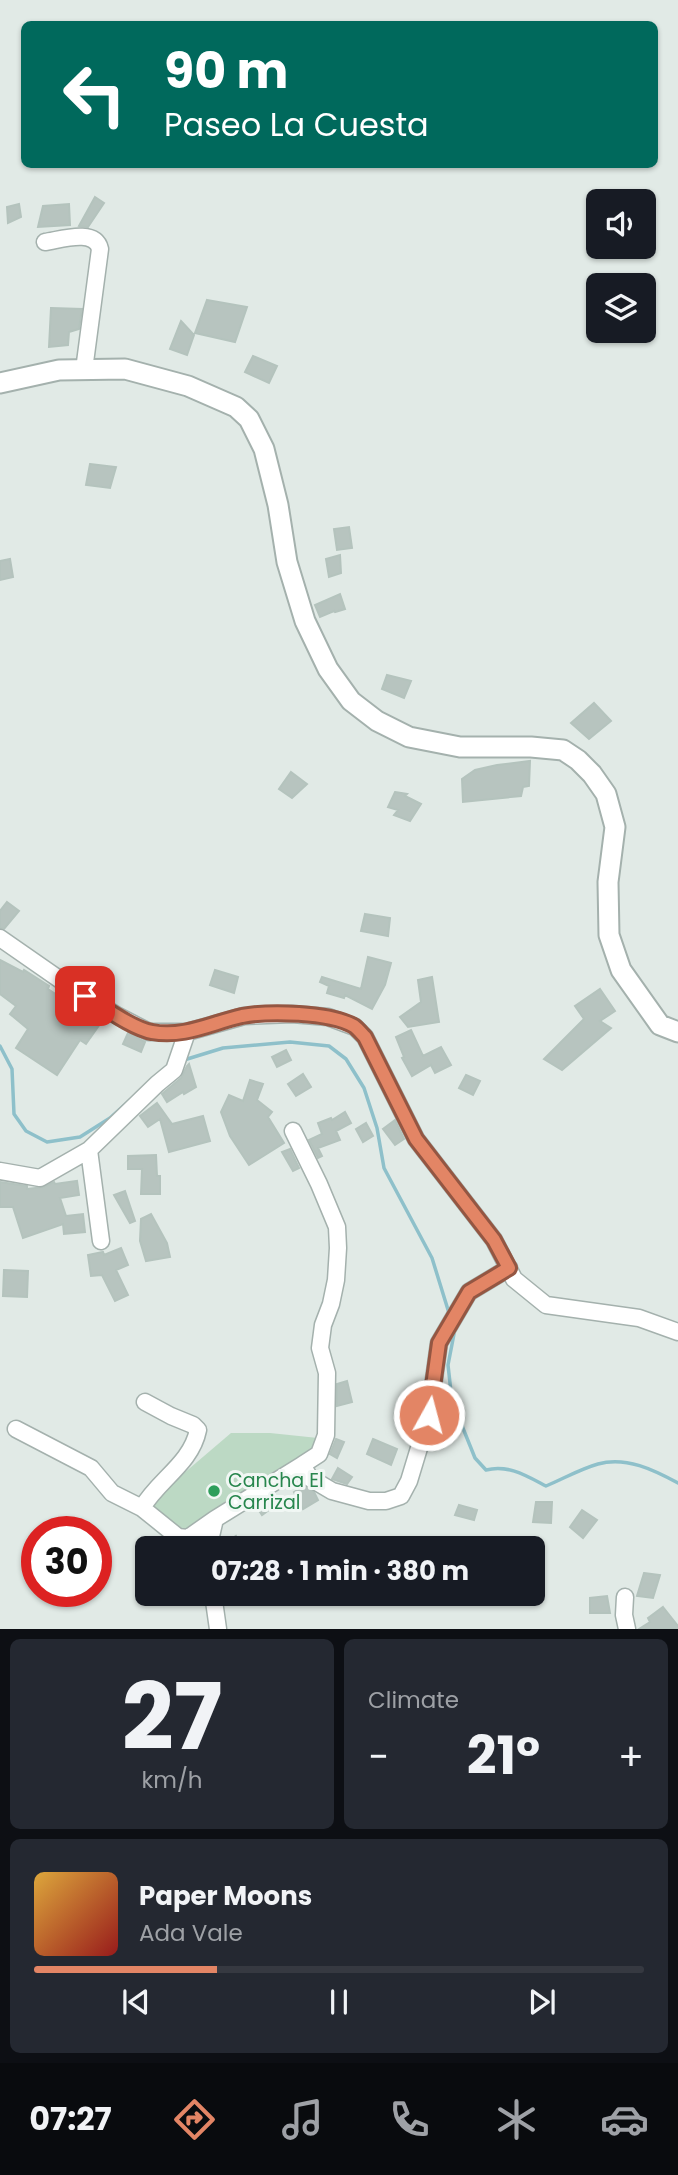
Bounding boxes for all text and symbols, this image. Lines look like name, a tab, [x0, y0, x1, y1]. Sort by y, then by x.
text: 90 m	[164, 37, 288, 105]
icon: left	[49, 49, 140, 140]
text: Paseo La Cuesta	[164, 102, 429, 147]
map controls	[586, 189, 656, 343]
button: sound	[586, 189, 656, 259]
button: layers	[586, 273, 656, 343]
pin	[55, 966, 115, 1026]
icon: arrive	[66, 977, 104, 1015]
position arrow	[392, 1378, 466, 1452]
place label: Cancha El Carrizal	[228, 1467, 324, 1516]
marker: Cancha El Carrizal	[206, 1483, 222, 1499]
speed limit sign: 30	[21, 1516, 112, 1607]
text: 07:28 · 1 min · 380 m	[211, 1553, 469, 1589]
text: 27	[122, 1653, 222, 1781]
text: Climate	[368, 1684, 459, 1716]
text: 21°	[467, 1719, 540, 1792]
text: −	[368, 1730, 389, 1783]
text: +	[618, 1730, 644, 1783]
text: km/h	[141, 1764, 203, 1796]
text: Paper Moons	[139, 1878, 312, 1914]
text: Ada Vale	[139, 1917, 243, 1949]
icon: previous	[117, 1983, 155, 2021]
icon: pause	[320, 1983, 358, 2021]
icon: next	[523, 1983, 561, 2021]
icon: directions	[170, 2095, 219, 2144]
icon: music	[278, 2095, 327, 2144]
icon: phone	[385, 2095, 434, 2144]
icon: climate	[492, 2095, 541, 2144]
icon: car	[600, 2095, 649, 2144]
text: 07:27	[29, 2096, 112, 2141]

